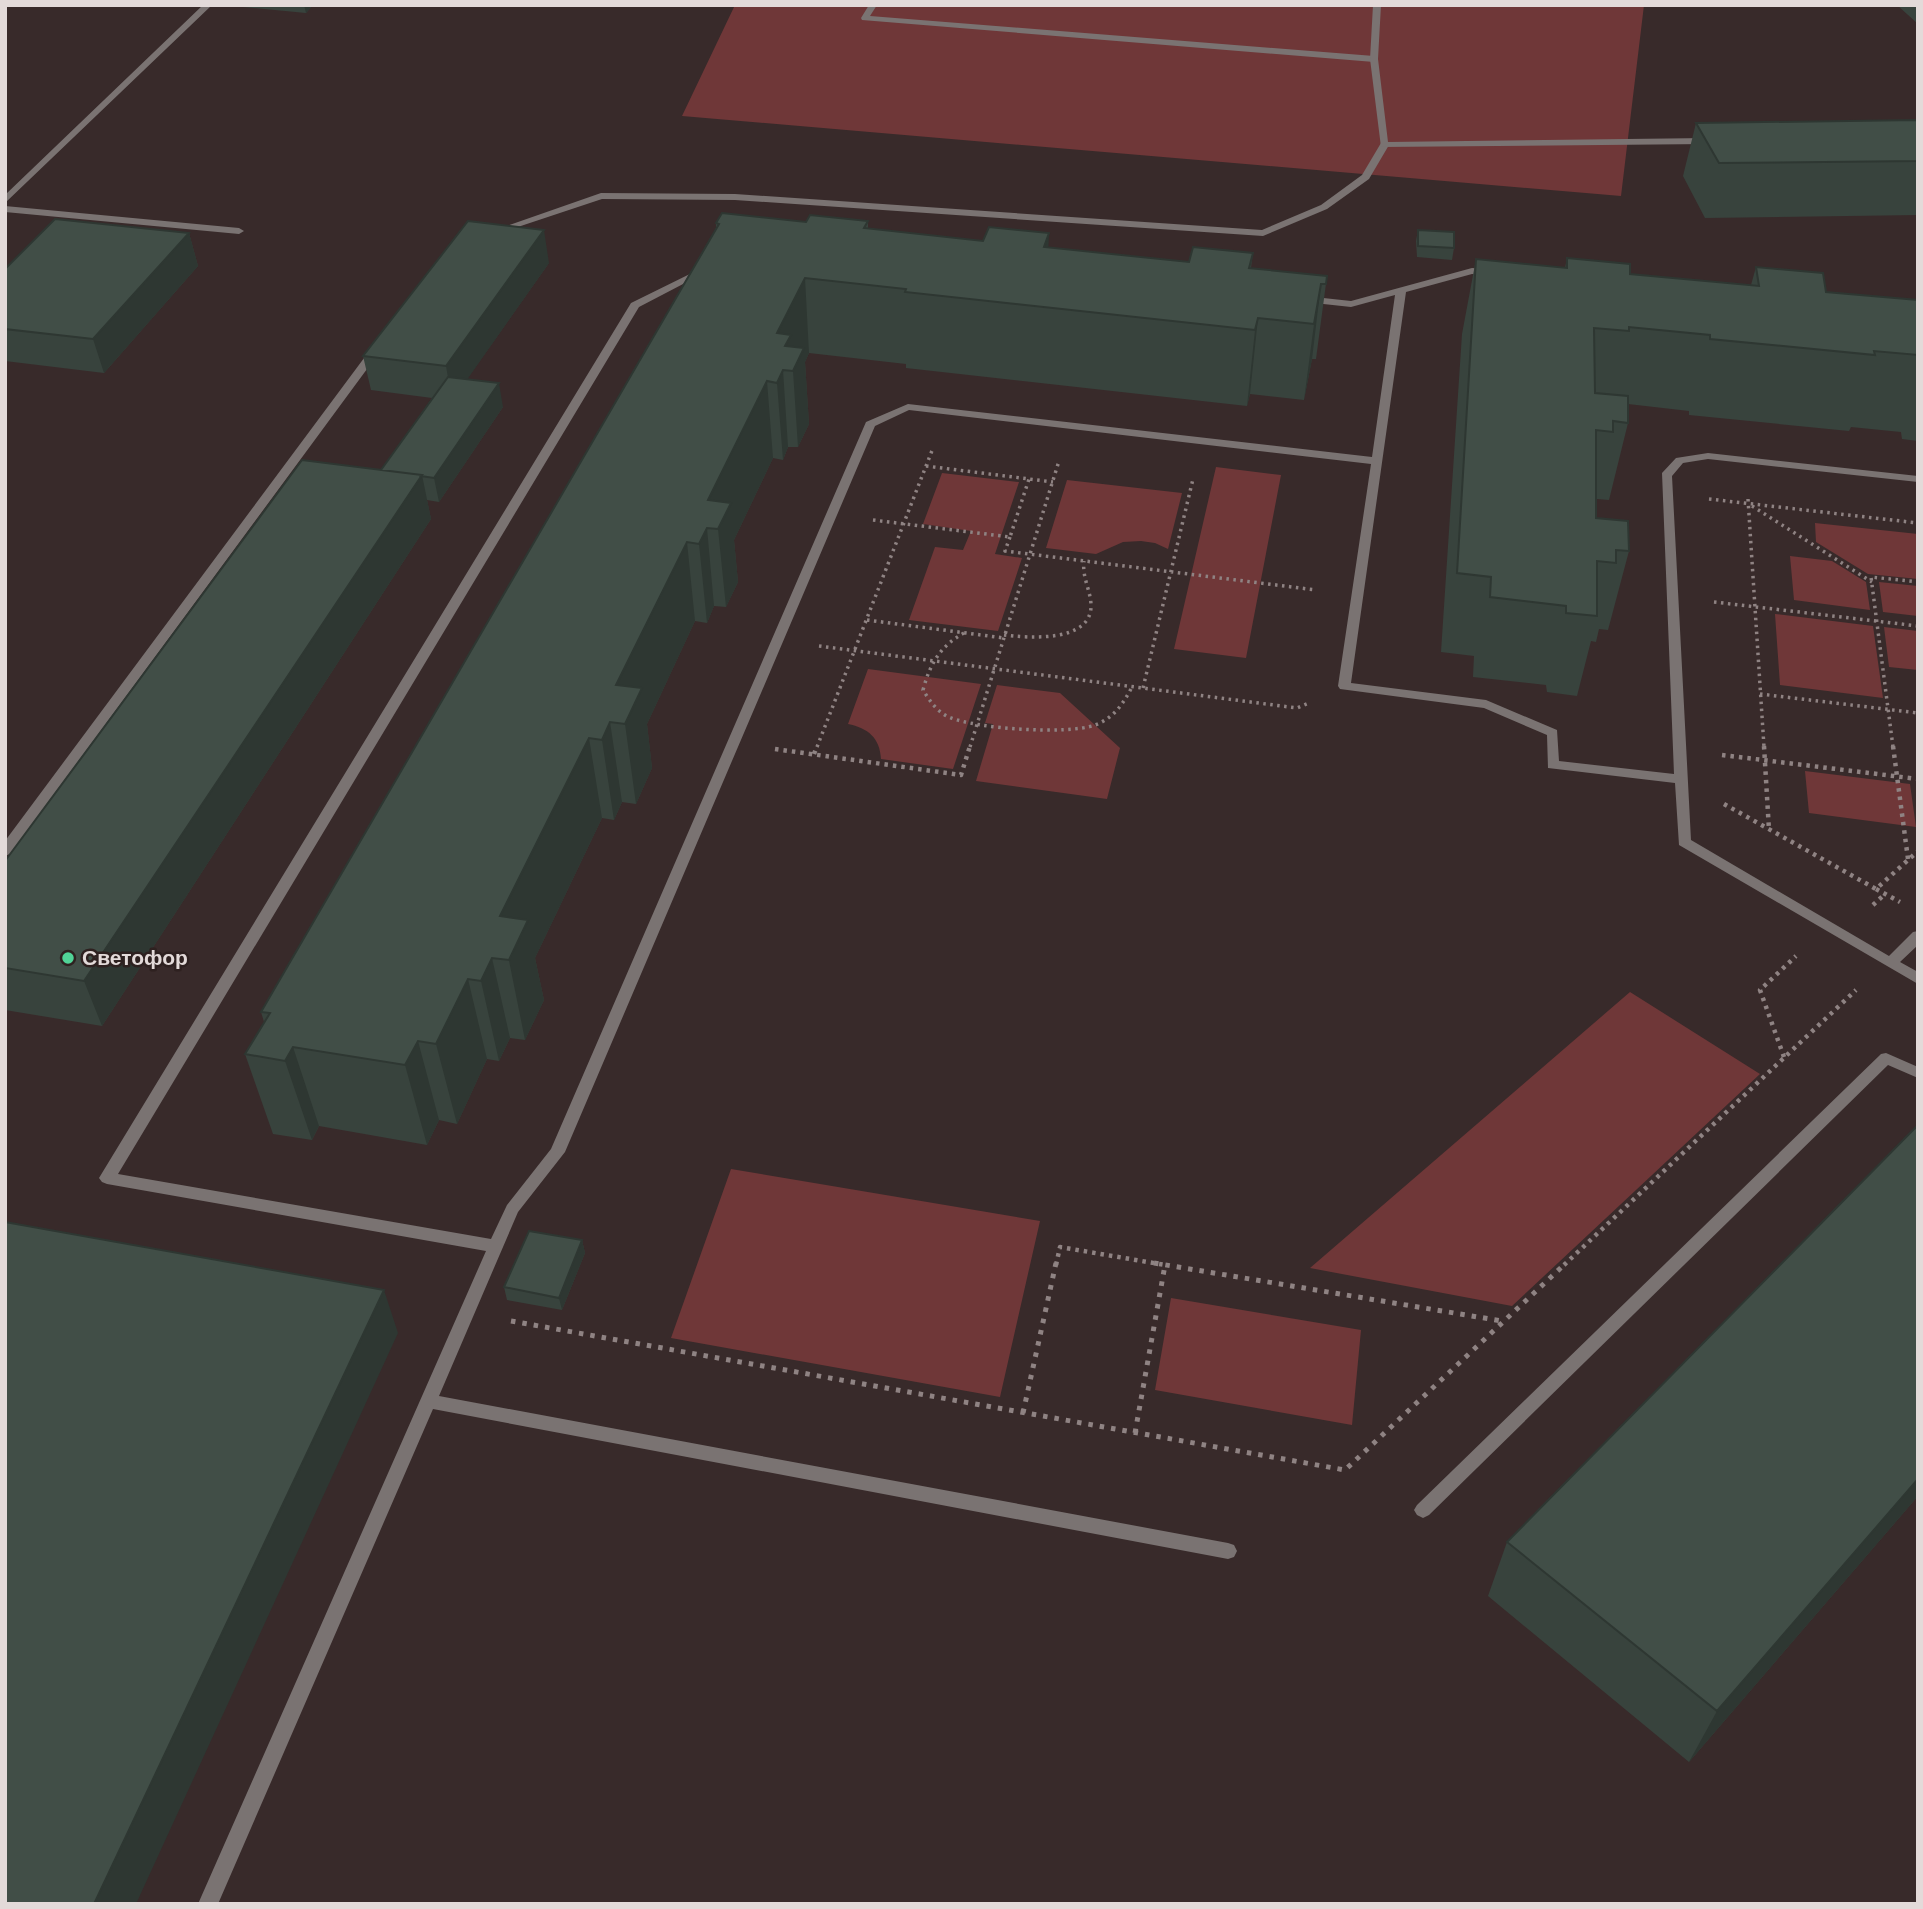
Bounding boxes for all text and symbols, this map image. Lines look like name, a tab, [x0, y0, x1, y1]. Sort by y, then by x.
place label: Светофор	[82, 944, 188, 972]
marker: Светофор	[60, 950, 76, 966]

